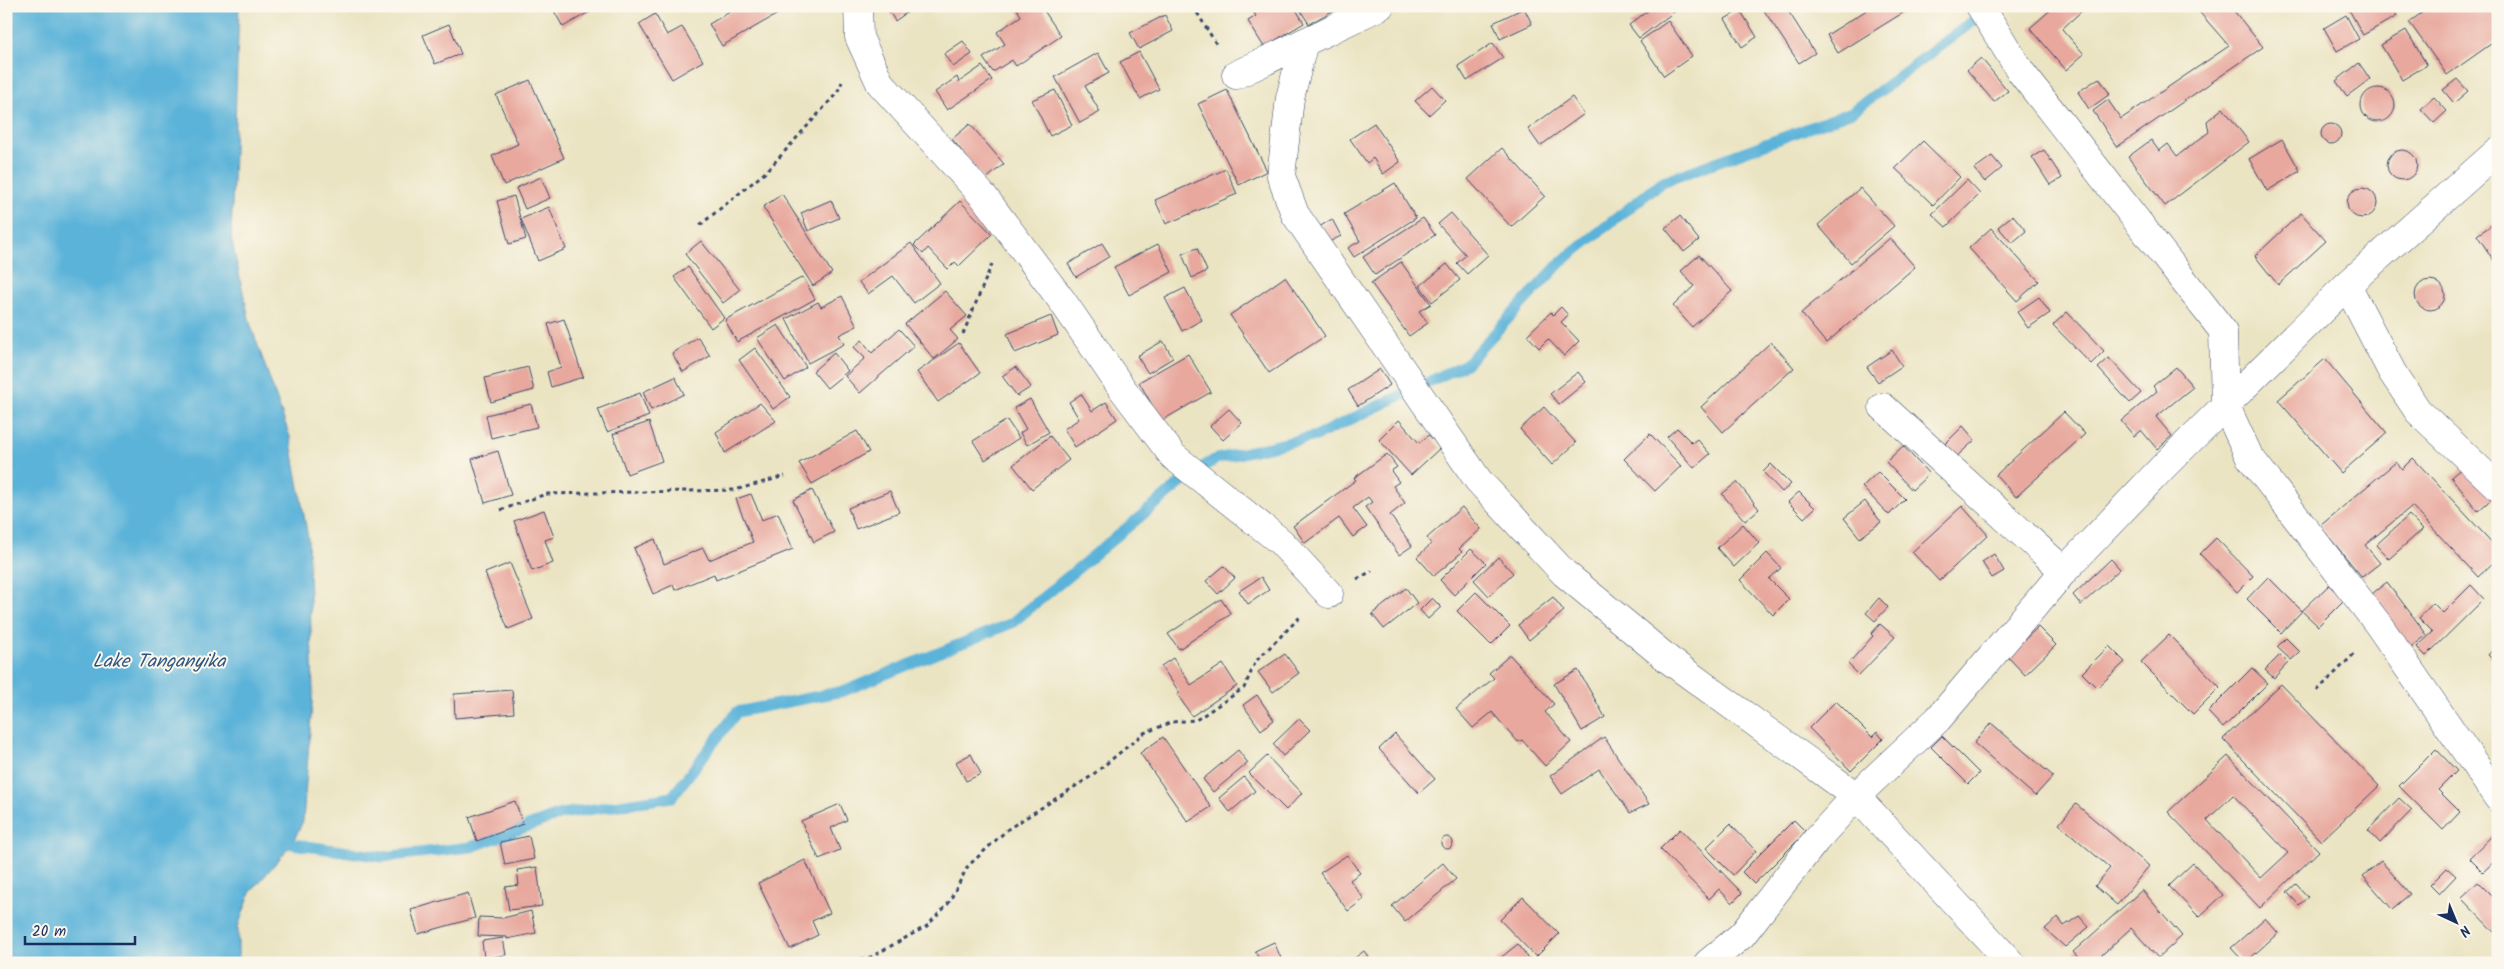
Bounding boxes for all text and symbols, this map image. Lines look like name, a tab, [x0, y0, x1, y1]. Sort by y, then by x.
water label: Lake Tanganyika	[93, 647, 227, 677]
north arrow	[2432, 896, 2482, 946]
scale bar	[25, 914, 135, 946]
text: 20 m	[32, 920, 66, 944]
text: N	[2453, 920, 2475, 942]

